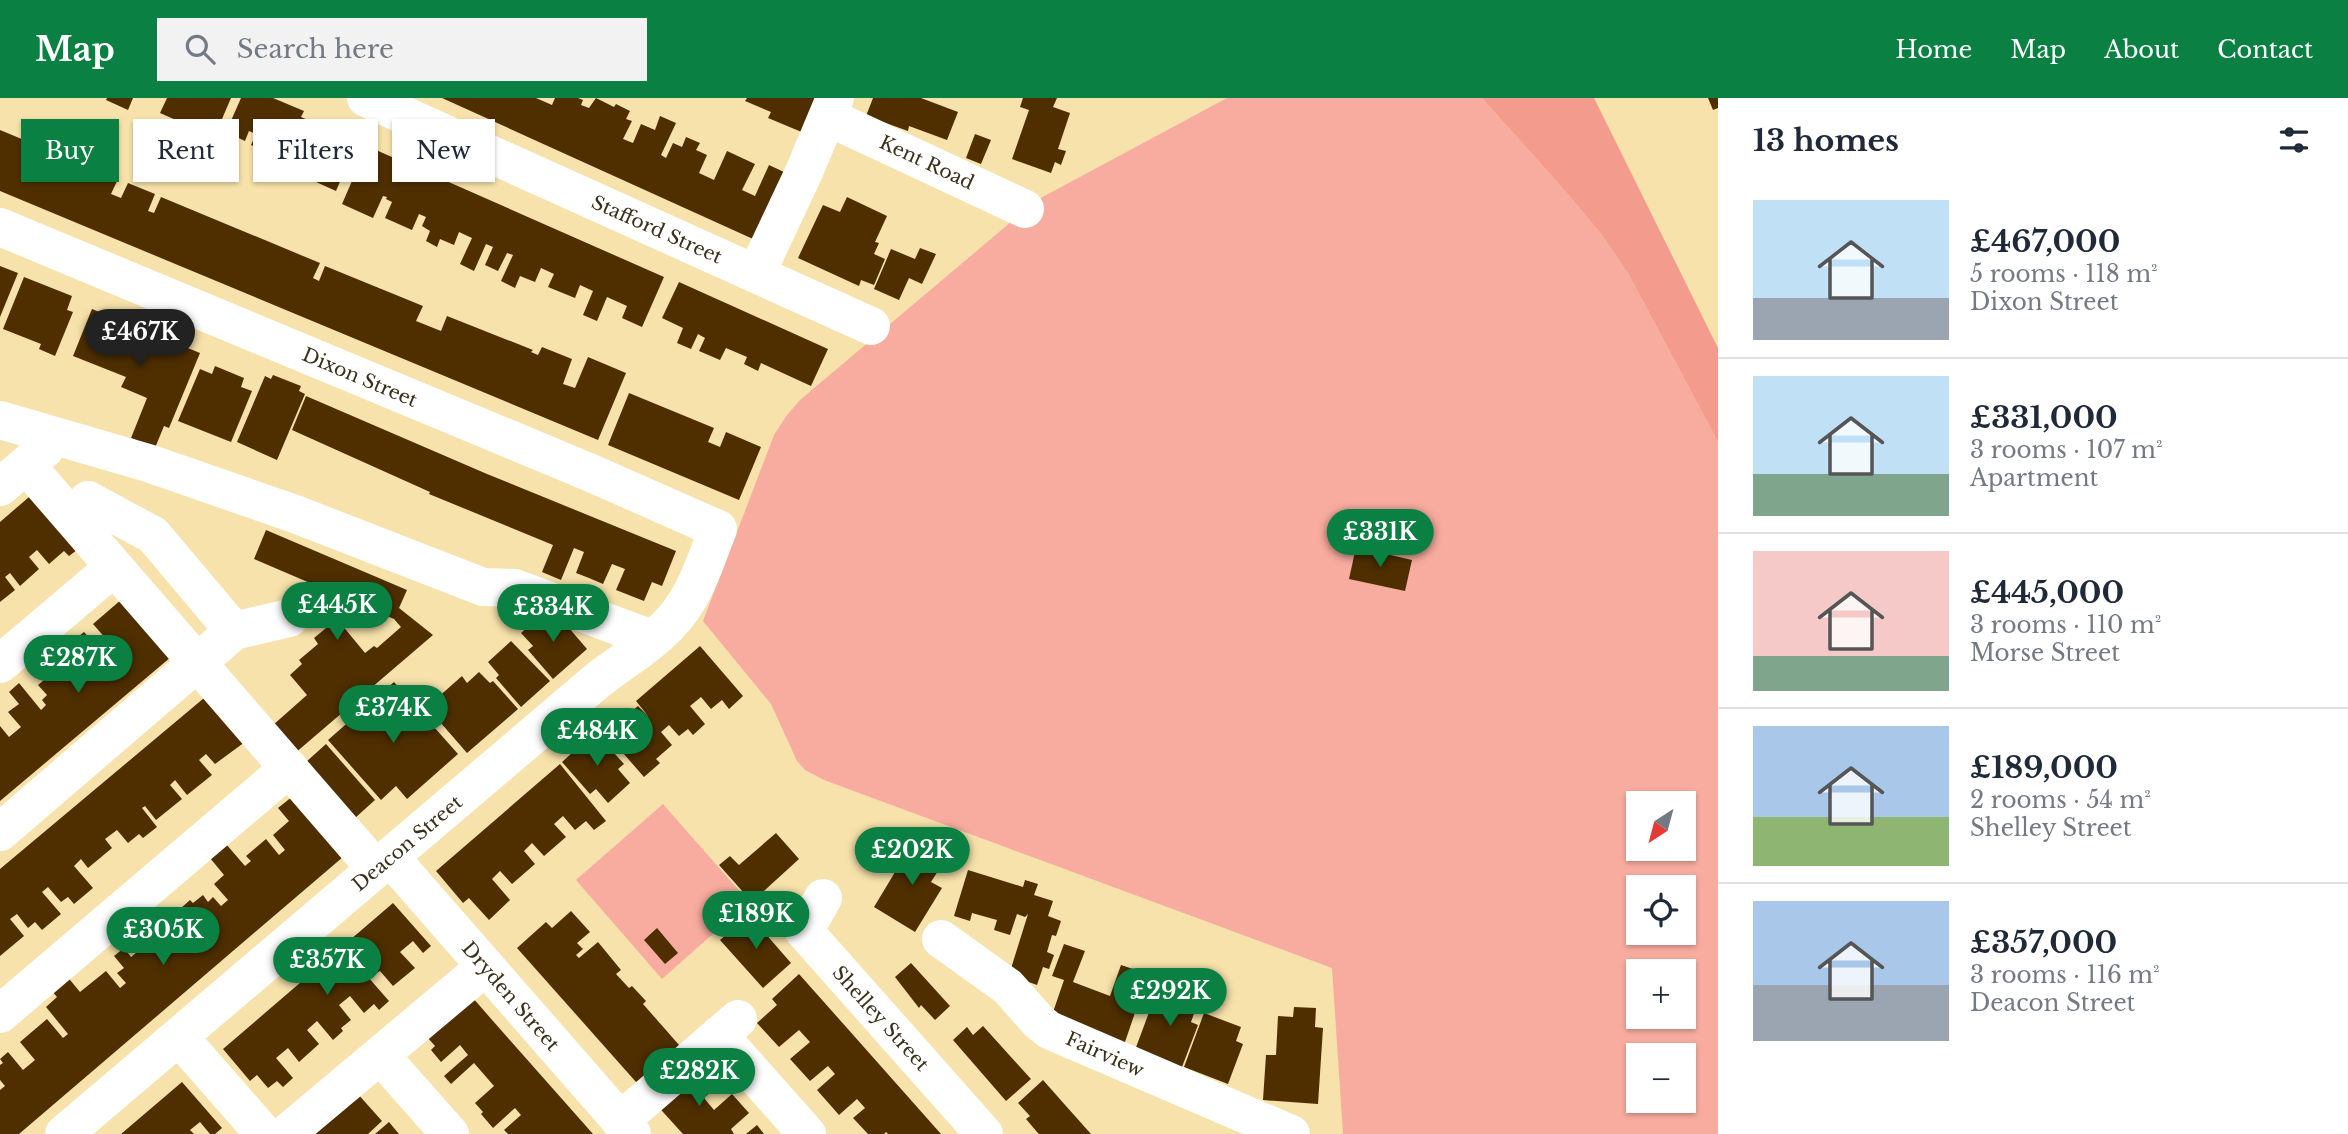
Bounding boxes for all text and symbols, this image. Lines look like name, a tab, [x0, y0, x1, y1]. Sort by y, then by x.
search box	[157, 18, 647, 81]
text: Map	[35, 29, 115, 70]
icon: search	[181, 30, 219, 68]
text: Search here	[237, 33, 394, 65]
text: Home	[1896, 35, 1972, 64]
text: Map	[2010, 35, 2066, 64]
text: About	[2104, 35, 2179, 64]
text: Contact	[2217, 35, 2313, 64]
chip: Buy	[21, 119, 119, 182]
chip: Rent	[133, 119, 239, 182]
chip: Filters	[253, 119, 378, 182]
chip: New	[392, 119, 495, 182]
icon: filters	[2275, 121, 2313, 159]
text: 13 homes	[1753, 122, 1899, 159]
street label: Kent Road	[876, 131, 978, 194]
street label: Stafford Street	[588, 190, 726, 269]
text: £467,000	[1970, 223, 2120, 260]
icon: home	[1809, 228, 1893, 312]
text: 5 rooms · 118 m²	[1970, 260, 2158, 288]
text: Dixon Street	[1970, 288, 2118, 316]
pin: £467K	[91, 310, 189, 369]
text: £467K	[101, 318, 179, 346]
street label: Dixon Street	[299, 343, 421, 412]
text: £331,000	[1970, 399, 2118, 436]
icon: home	[1809, 404, 1893, 488]
text: 3 rooms · 107 m²	[1970, 436, 2163, 464]
text: Apartment	[1970, 464, 2098, 492]
pin: £331K	[1331, 510, 1429, 569]
text: £331K	[1343, 518, 1417, 546]
text: £445,000	[1970, 574, 2124, 611]
icon: home	[1809, 579, 1893, 663]
pin: £445K	[288, 582, 386, 642]
pin: £334K	[504, 584, 602, 644]
text: £445K	[297, 591, 377, 619]
text: £334K	[513, 593, 593, 621]
text: 3 rooms · 110 m²	[1970, 611, 2161, 639]
pin: £287K	[29, 636, 127, 695]
text: Morse Street	[1970, 639, 2120, 667]
text: £287K	[40, 644, 116, 672]
pin: £374K	[344, 686, 442, 745]
text: £374K	[355, 694, 431, 722]
pin: £484K	[548, 708, 646, 768]
text: £484K	[557, 717, 637, 745]
text: £189,000	[1970, 749, 2118, 786]
icon: home	[1809, 754, 1893, 838]
text: 2 rooms · 54 m²	[1970, 786, 2151, 814]
street label: Deacon Street	[348, 790, 468, 896]
north arrow	[1626, 791, 1696, 861]
map controls	[1626, 791, 1696, 1113]
text: Shelley Street	[1970, 814, 2131, 842]
pin: £202K	[863, 828, 961, 887]
text: £202K	[871, 836, 953, 864]
button: locate	[1626, 875, 1696, 945]
pin: £189K	[707, 892, 805, 951]
text: £189K	[718, 900, 794, 928]
pin: £305K	[114, 908, 212, 967]
text: £305K	[123, 916, 203, 944]
text: £357,000	[1970, 924, 2117, 961]
icon: home	[1809, 929, 1893, 1013]
pin: £357K	[278, 937, 376, 997]
street label: Dryden Street	[457, 937, 565, 1056]
text: £357K	[289, 946, 365, 974]
button: +	[1626, 959, 1696, 1029]
street label: Shelley Street	[827, 961, 934, 1076]
text: 3 rooms · 116 m²	[1970, 961, 2160, 989]
pin: £292K	[1121, 968, 1219, 1028]
text: £292K	[1130, 977, 1210, 1005]
text: Deacon Street	[1970, 989, 2135, 1017]
street label: Fairview	[1062, 1027, 1147, 1082]
button: −	[1626, 1043, 1696, 1113]
pin: £282K	[650, 1048, 748, 1108]
text: £282K	[659, 1057, 739, 1085]

